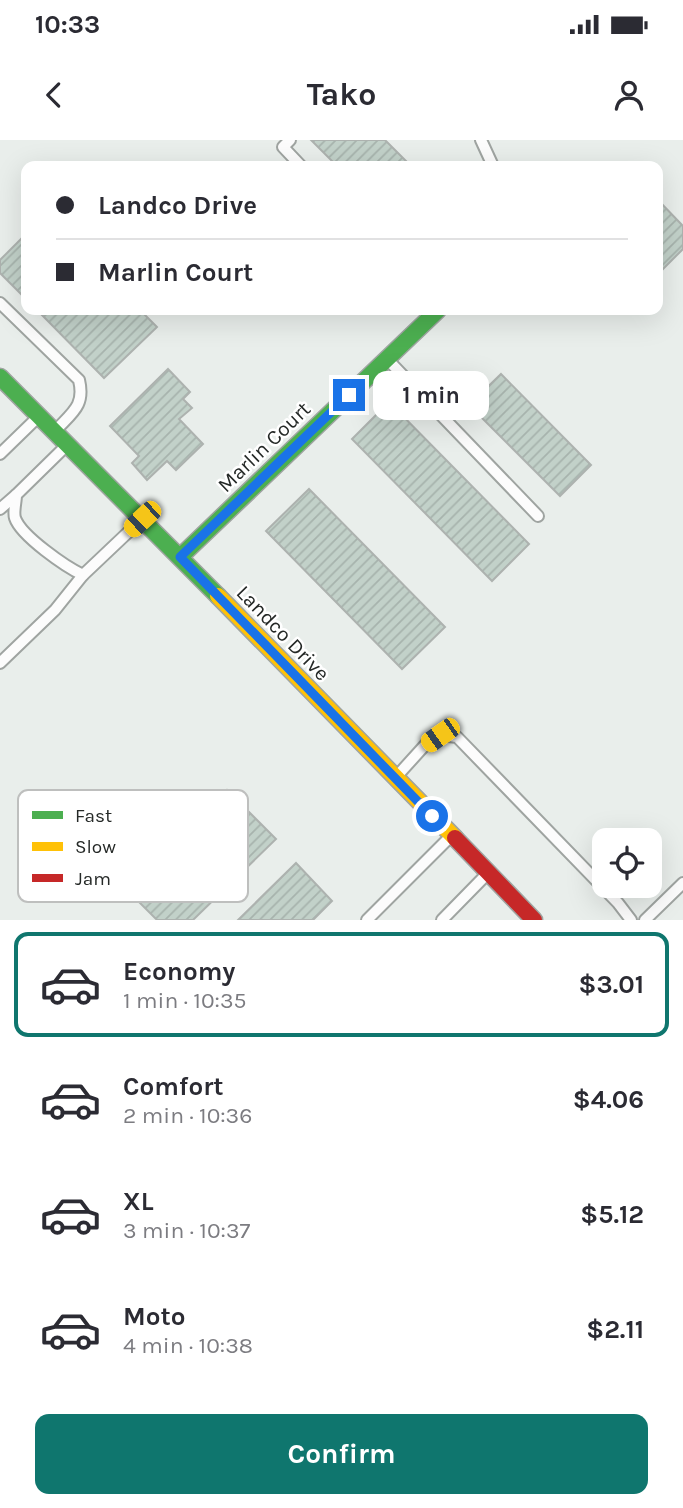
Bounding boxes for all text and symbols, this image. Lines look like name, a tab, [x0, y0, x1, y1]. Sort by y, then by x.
text: 10:33	[35, 9, 100, 40]
icon: back	[35, 76, 73, 114]
text: Tako	[307, 76, 376, 113]
icon: person	[610, 76, 648, 114]
text: Landco Drive	[98, 190, 257, 221]
text: Marlin Court	[98, 257, 253, 288]
callout: 1 min	[374, 370, 489, 420]
route end	[333, 379, 365, 411]
text: 1 min	[402, 382, 460, 409]
street label: Marlin Court	[213, 397, 315, 497]
car	[120, 497, 165, 541]
street label: Landco Drive	[232, 580, 334, 686]
car	[417, 714, 464, 756]
legend	[18, 790, 248, 902]
route start	[416, 800, 448, 832]
text: Fast	[75, 805, 112, 827]
map controls	[592, 828, 662, 898]
button: locate	[592, 828, 662, 898]
text: Slow	[75, 836, 116, 858]
text: Jam	[75, 868, 111, 890]
icon: car	[39, 953, 102, 1016]
text: Economy	[123, 956, 235, 987]
text: $3.01	[579, 969, 644, 1000]
text: 1 min · 10:35	[123, 987, 246, 1014]
icon: car	[39, 1068, 102, 1131]
text: Comfort	[123, 1071, 224, 1102]
text: $4.06	[573, 1084, 644, 1115]
text: 2 min · 10:36	[123, 1102, 252, 1129]
icon: car	[39, 1183, 102, 1246]
text: XL	[123, 1186, 154, 1217]
text: $5.12	[580, 1199, 644, 1230]
text: 3 min · 10:37	[123, 1217, 250, 1244]
icon: car	[39, 1298, 102, 1361]
text: Moto	[123, 1301, 185, 1332]
text: $2.11	[586, 1314, 644, 1345]
text: 4 min · 10:38	[123, 1332, 253, 1359]
button: Confirm	[35, 1414, 648, 1494]

